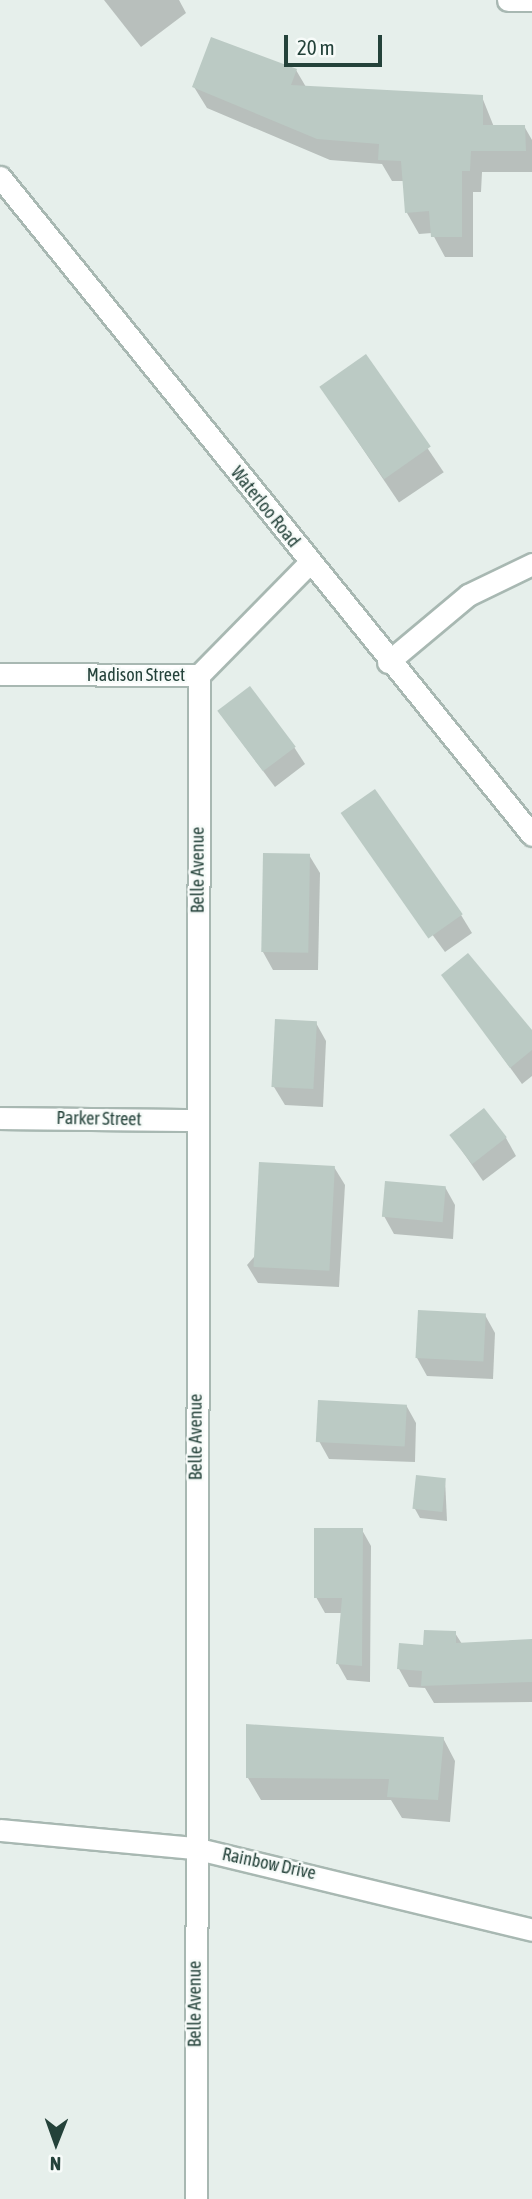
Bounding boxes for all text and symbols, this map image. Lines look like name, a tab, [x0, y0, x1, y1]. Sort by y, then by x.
scale bar	[287, 21, 385, 65]
text: 20 m	[297, 35, 335, 59]
street label: Waterloo Road	[226, 462, 304, 552]
street label: Madison Street	[87, 664, 185, 686]
street label: Belle Avenue	[187, 827, 209, 913]
street label: Parker Street	[56, 1107, 142, 1131]
street label: Belle Avenue	[185, 1394, 207, 1480]
street label: Rainbow Drive	[220, 1844, 318, 1884]
street label: Belle Avenue	[184, 1961, 206, 2047]
north arrow	[21, 2108, 91, 2178]
text: N	[50, 2153, 61, 2175]

